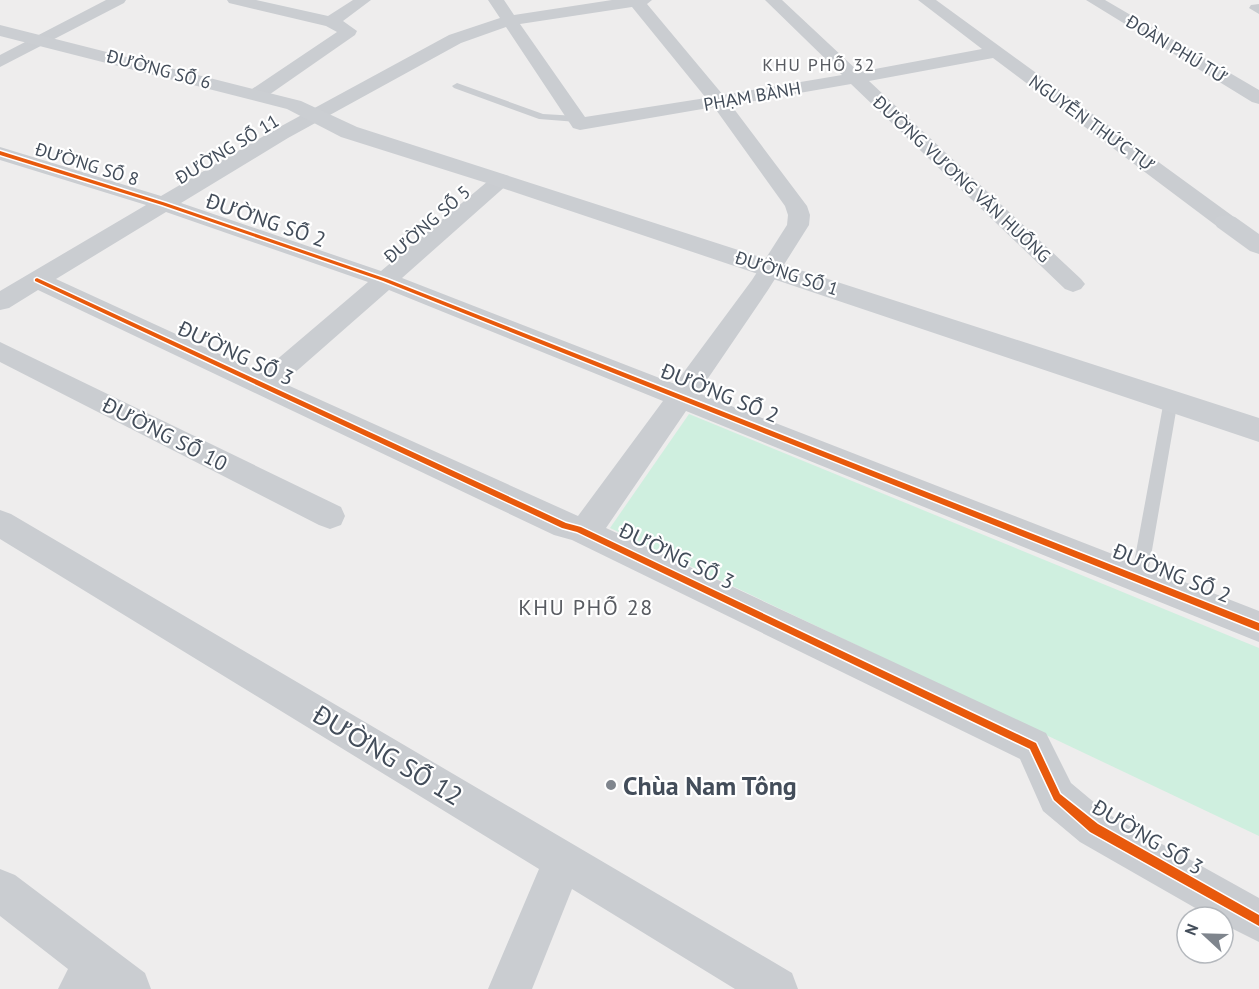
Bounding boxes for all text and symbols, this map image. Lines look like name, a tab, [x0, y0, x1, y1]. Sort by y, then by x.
street label: ĐOÀN PHÚ TỨ	[1121, 9, 1232, 88]
street label: ĐƯỜNG SỐ 6	[103, 44, 214, 94]
district label: KHU PHỐ 32	[762, 53, 876, 76]
street label: NGUYỄN THỨC TỰ	[1025, 70, 1159, 176]
street label: PHẠM BÀNH	[702, 76, 802, 116]
street label: ĐƯỜNG VƯƠNG VĂN HUỐNG	[868, 90, 1056, 267]
street label: ĐƯỜNG SỐ 11	[170, 109, 283, 189]
street label: ĐƯỜNG SỐ 8	[31, 137, 142, 191]
street label: ĐƯỜNG SỐ 5	[378, 180, 475, 268]
street label: ĐƯỜNG SỐ 2	[202, 187, 329, 253]
street label: ĐƯỜNG SỐ 1	[732, 245, 841, 300]
street label: ĐƯỜNG SỐ 3	[173, 314, 298, 392]
street label: ĐƯỜNG SỐ 2	[656, 357, 783, 429]
street label: ĐƯỜNG SỐ 10	[97, 391, 232, 477]
street label: ĐƯỜNG SỐ 3	[614, 516, 739, 596]
street label: ĐƯỜNG SỐ 2	[1108, 537, 1235, 609]
district label: KHU PHỐ 28	[518, 593, 654, 621]
street label: ĐƯỜNG SỐ 12	[306, 697, 469, 813]
place label: Chùa Nam Tông	[623, 769, 797, 802]
marker: Chùa Nam Tông	[604, 778, 618, 792]
street label: ĐƯỜNG SỐ 3	[1087, 793, 1208, 881]
north arrow	[1175, 905, 1235, 965]
text: N	[1180, 921, 1202, 938]

